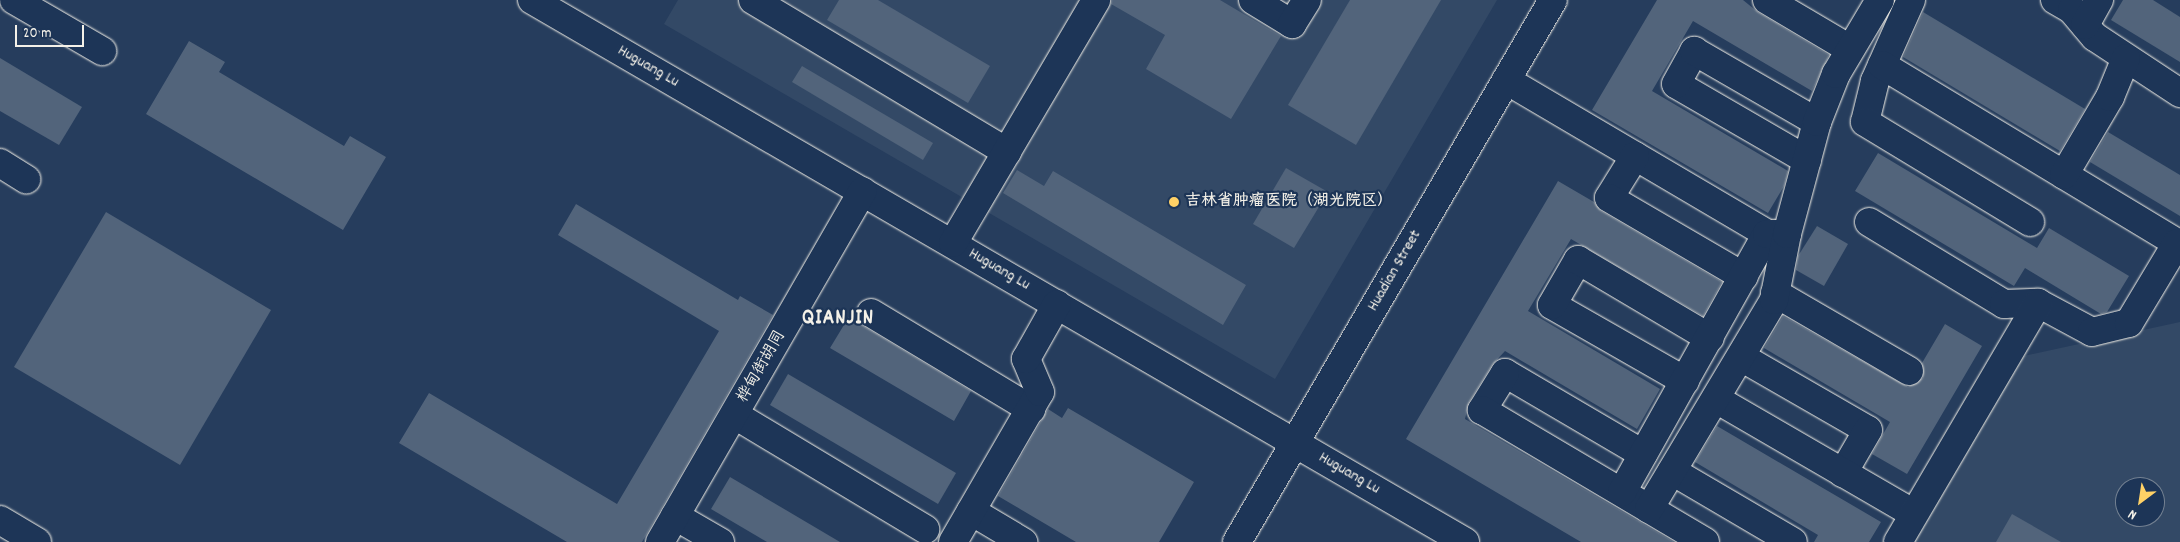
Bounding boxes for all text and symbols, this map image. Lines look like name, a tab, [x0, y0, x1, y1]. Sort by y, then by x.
scale bar	[18, 15, 86, 47]
text: 20 m	[23, 23, 51, 45]
street label: Huguang Lu	[614, 42, 682, 92]
place label: 吉林省肿瘤医院（湖光院区）	[1185, 192, 1393, 212]
marker: 吉林省肿瘤医院（湖光院区）	[1167, 195, 1181, 209]
street label: Huadian Street	[1364, 227, 1426, 315]
street label: Huguang Lu	[965, 245, 1033, 295]
district label: QIANJIN	[801, 306, 875, 332]
street label: 桦甸街胡同	[734, 328, 790, 406]
street label: Huguang Lu	[1315, 449, 1383, 499]
north arrow	[2115, 477, 2165, 527]
text: N	[2125, 504, 2141, 524]

